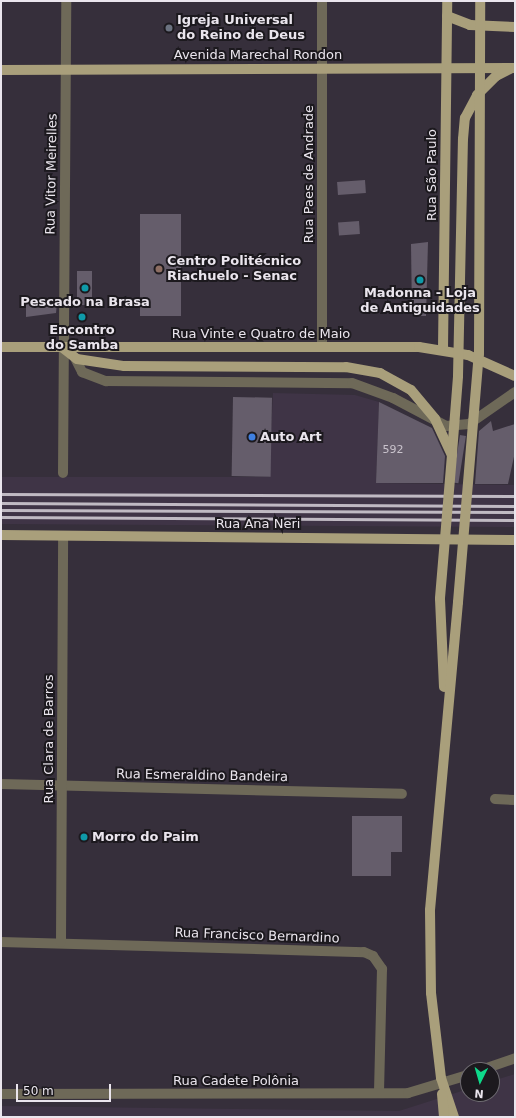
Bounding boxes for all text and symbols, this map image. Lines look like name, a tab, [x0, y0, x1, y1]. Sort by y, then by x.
place label: Igreja Universal do Reino de Deus	[177, 13, 305, 44]
marker: Igreja Universal do Reino de Deus	[164, 23, 174, 33]
street label: Avenida Marechal Rondon	[174, 47, 342, 63]
street label: Rua Paes de Andrade	[301, 105, 317, 243]
street label: Rua Vitor Meirelles	[43, 113, 61, 235]
street label: Rua São Paulo	[424, 129, 440, 221]
place label: Centro Politécnico Riachuelo - Senac	[167, 254, 301, 285]
marker: Centro Politécnico Riachuelo - Senac	[154, 264, 164, 274]
marker: Madonna - Loja de Antiguidades	[415, 275, 425, 285]
marker: Pescado na Brasa	[80, 283, 90, 293]
place label: Madonna - Loja de Antiguidades	[360, 286, 480, 317]
place label: Pescado na Brasa	[20, 294, 150, 310]
marker: Encontro do Samba	[77, 312, 87, 322]
place label: Encontro do Samba	[46, 323, 118, 354]
street label: Rua Vinte e Quatro de Maio	[172, 326, 350, 342]
place label: Auto Art	[260, 429, 322, 445]
marker: Auto Art	[247, 432, 257, 442]
house number: 592	[383, 443, 403, 457]
street label: Rua Ana Neri	[216, 516, 300, 532]
street label: Rua Clara de Barros	[41, 674, 57, 804]
street label: Rua Esmeraldino Bandeira	[116, 767, 288, 785]
place label: Morro do Paim	[92, 829, 199, 845]
marker: Morro do Paim	[79, 832, 89, 842]
street label: Rua Francisco Bernardino	[174, 925, 340, 947]
north arrow	[460, 1062, 500, 1102]
street label: Rua Cadete Polônia	[173, 1073, 299, 1089]
scale bar	[18, 1076, 113, 1102]
text: 50 m	[23, 1084, 54, 1098]
text: N	[474, 1087, 484, 1100]

